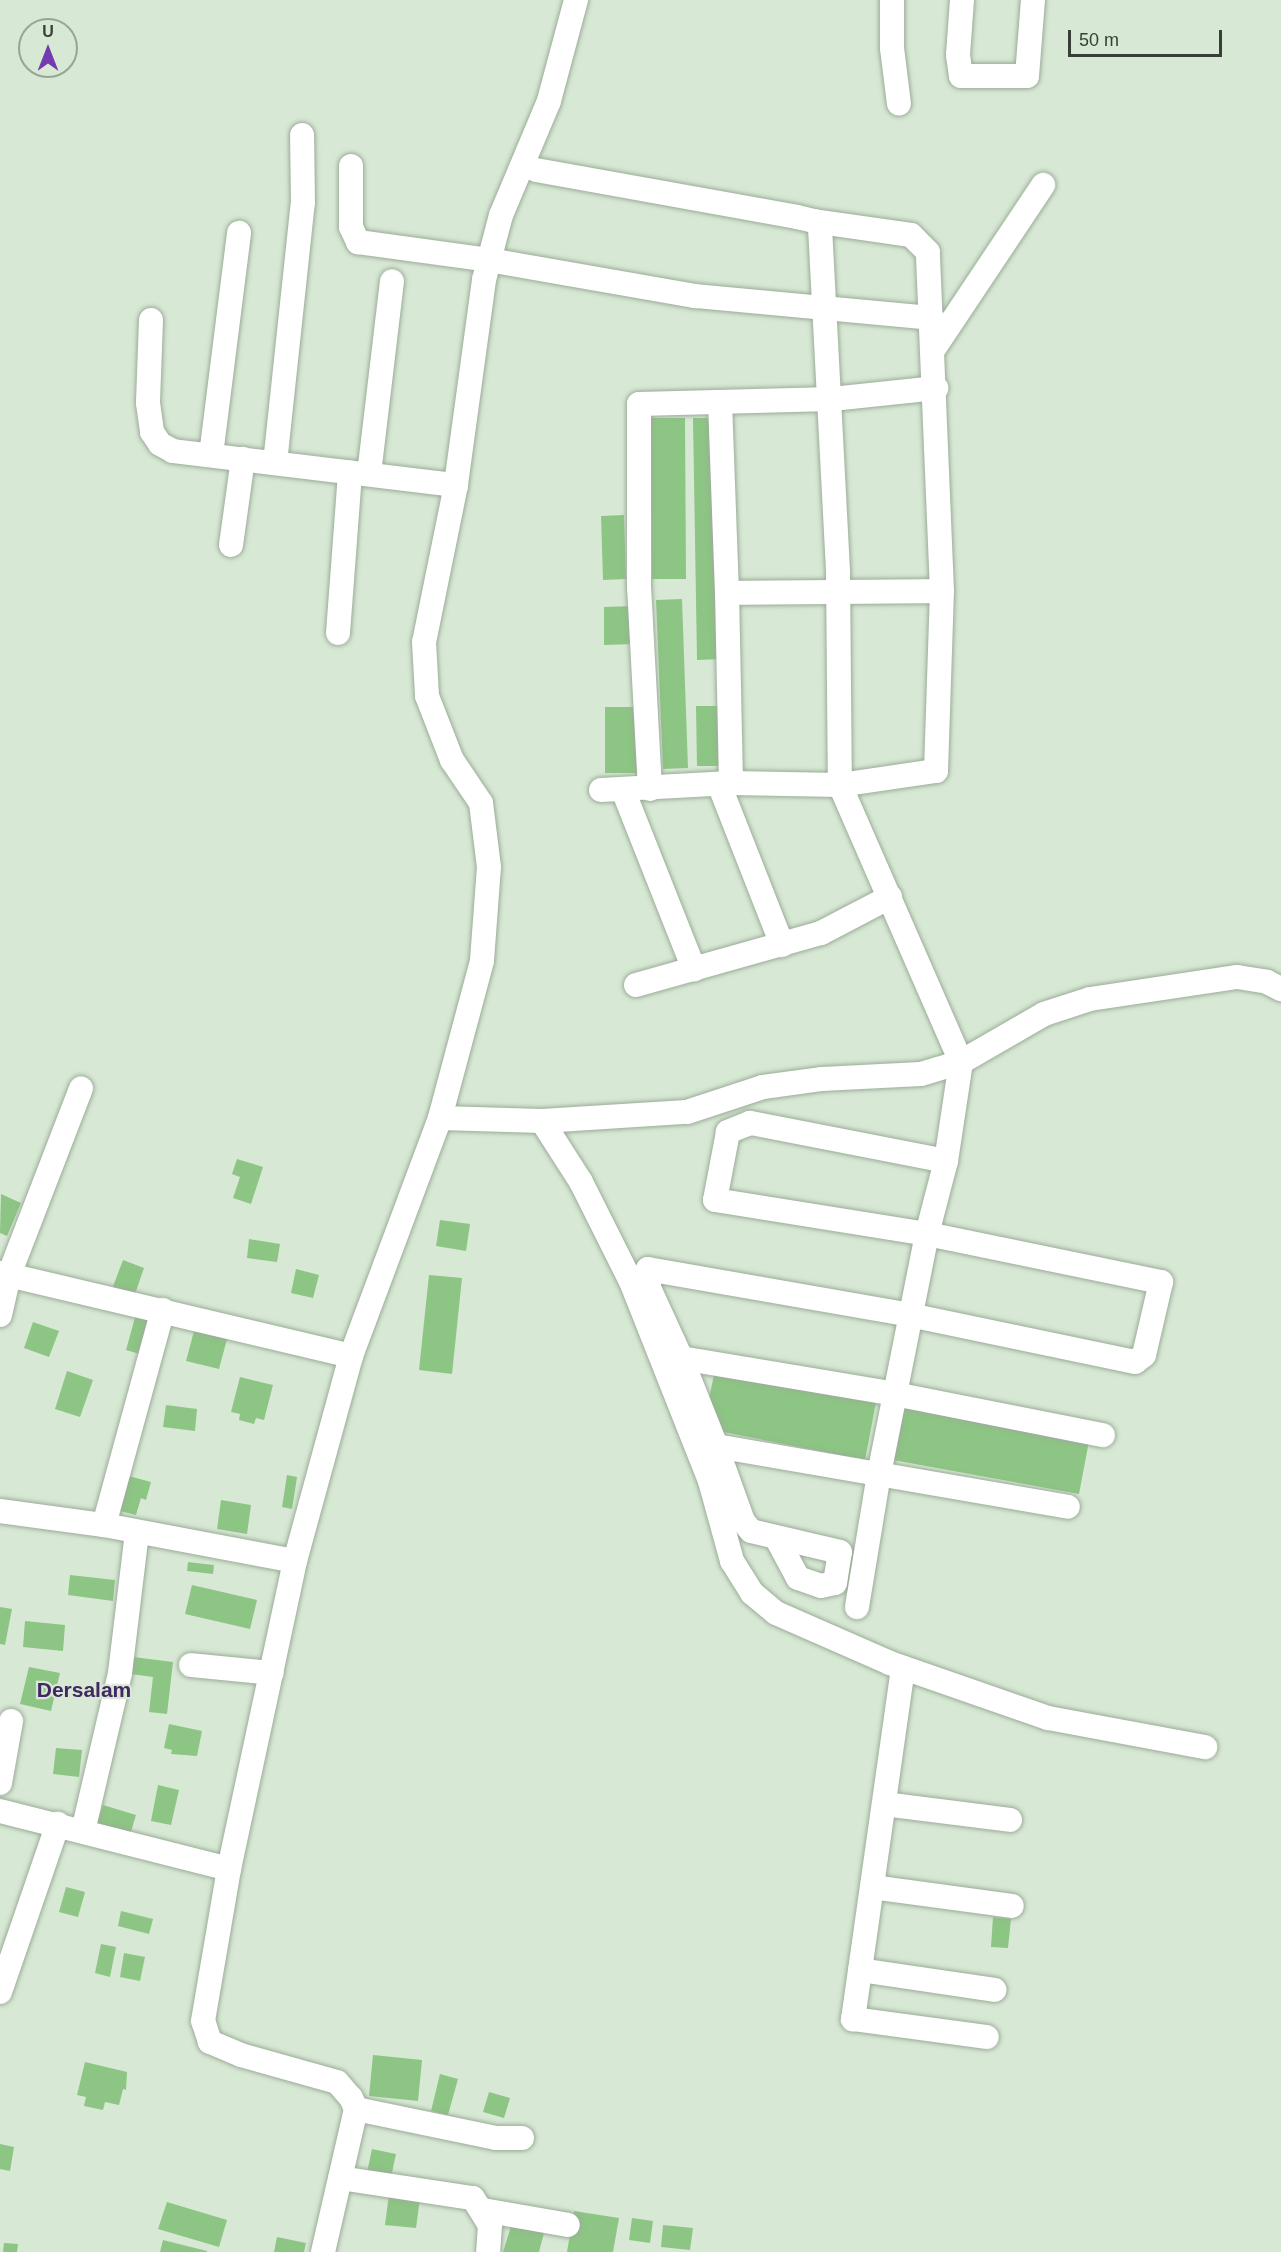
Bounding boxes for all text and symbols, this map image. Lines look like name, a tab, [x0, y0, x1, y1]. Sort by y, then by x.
north arrow	[18, 18, 78, 78]
scale bar	[1071, 18, 1226, 56]
text: U	[42, 23, 54, 40]
text: 50 m	[1079, 30, 1119, 50]
district label: Dersalam	[37, 1677, 131, 1703]

